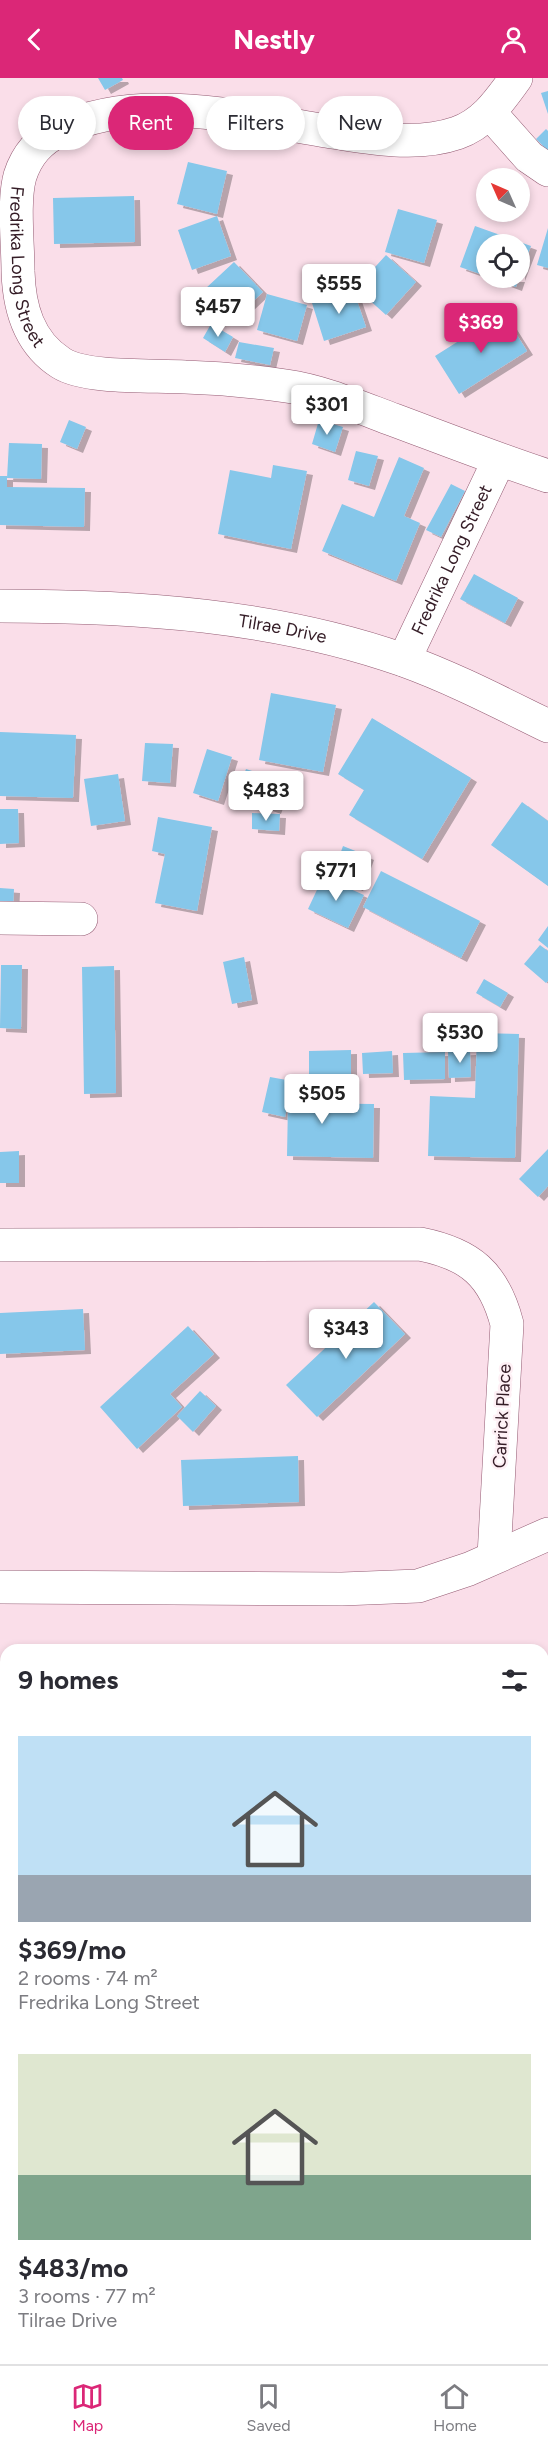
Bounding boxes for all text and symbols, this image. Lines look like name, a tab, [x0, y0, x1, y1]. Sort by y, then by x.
icon: back	[18, 23, 51, 56]
text: Nestly	[233, 23, 315, 56]
icon: person	[497, 23, 530, 56]
chip: Buy	[18, 96, 96, 150]
chip: Rent	[108, 96, 194, 150]
chip: Filters	[206, 96, 305, 150]
chip: New	[317, 96, 403, 150]
north arrow	[476, 168, 530, 222]
map controls	[476, 168, 530, 288]
street label: Fredrika Long Street	[5, 185, 50, 352]
button: locate	[476, 234, 530, 288]
pin: $555	[303, 264, 375, 315]
text: $555	[316, 271, 362, 295]
pin: $457	[182, 287, 254, 338]
text: $457	[195, 294, 241, 318]
pin: $369	[445, 303, 517, 354]
text: $369	[458, 310, 504, 334]
pin: $301	[291, 385, 363, 436]
text: $301	[305, 392, 349, 416]
street label: Fredrika Long Street	[407, 481, 497, 638]
street label: Tilrae Drive	[237, 610, 329, 648]
pin: $483	[230, 771, 302, 822]
text: $483	[242, 778, 290, 802]
pin: $771	[300, 851, 372, 902]
text: $771	[315, 858, 357, 882]
pin: $530	[424, 1013, 496, 1064]
text: $530	[437, 1020, 483, 1044]
pin: $505	[286, 1074, 358, 1125]
text: $505	[298, 1081, 346, 1105]
pin: $343	[310, 1309, 382, 1360]
text: $343	[323, 1316, 369, 1340]
street label: Carrick Place	[488, 1363, 516, 1469]
text: 9 homes	[18, 1664, 118, 1696]
icon: filters	[498, 1664, 531, 1697]
icon: home	[221, 1775, 329, 1883]
text: $369/mo	[18, 1934, 126, 1966]
text: 2 rooms · 74 m²	[18, 1966, 158, 1990]
text: Fredrika Long Street	[18, 1990, 200, 2014]
icon: home	[221, 2093, 329, 2201]
text: $483/mo	[18, 2252, 128, 2284]
text: 3 rooms · 77 m²	[18, 2284, 156, 2308]
text: Tilrae Drive	[18, 2308, 117, 2332]
tab: Map	[71, 2380, 104, 2435]
tab: Saved	[247, 2380, 291, 2435]
tab: Home	[433, 2380, 477, 2435]

